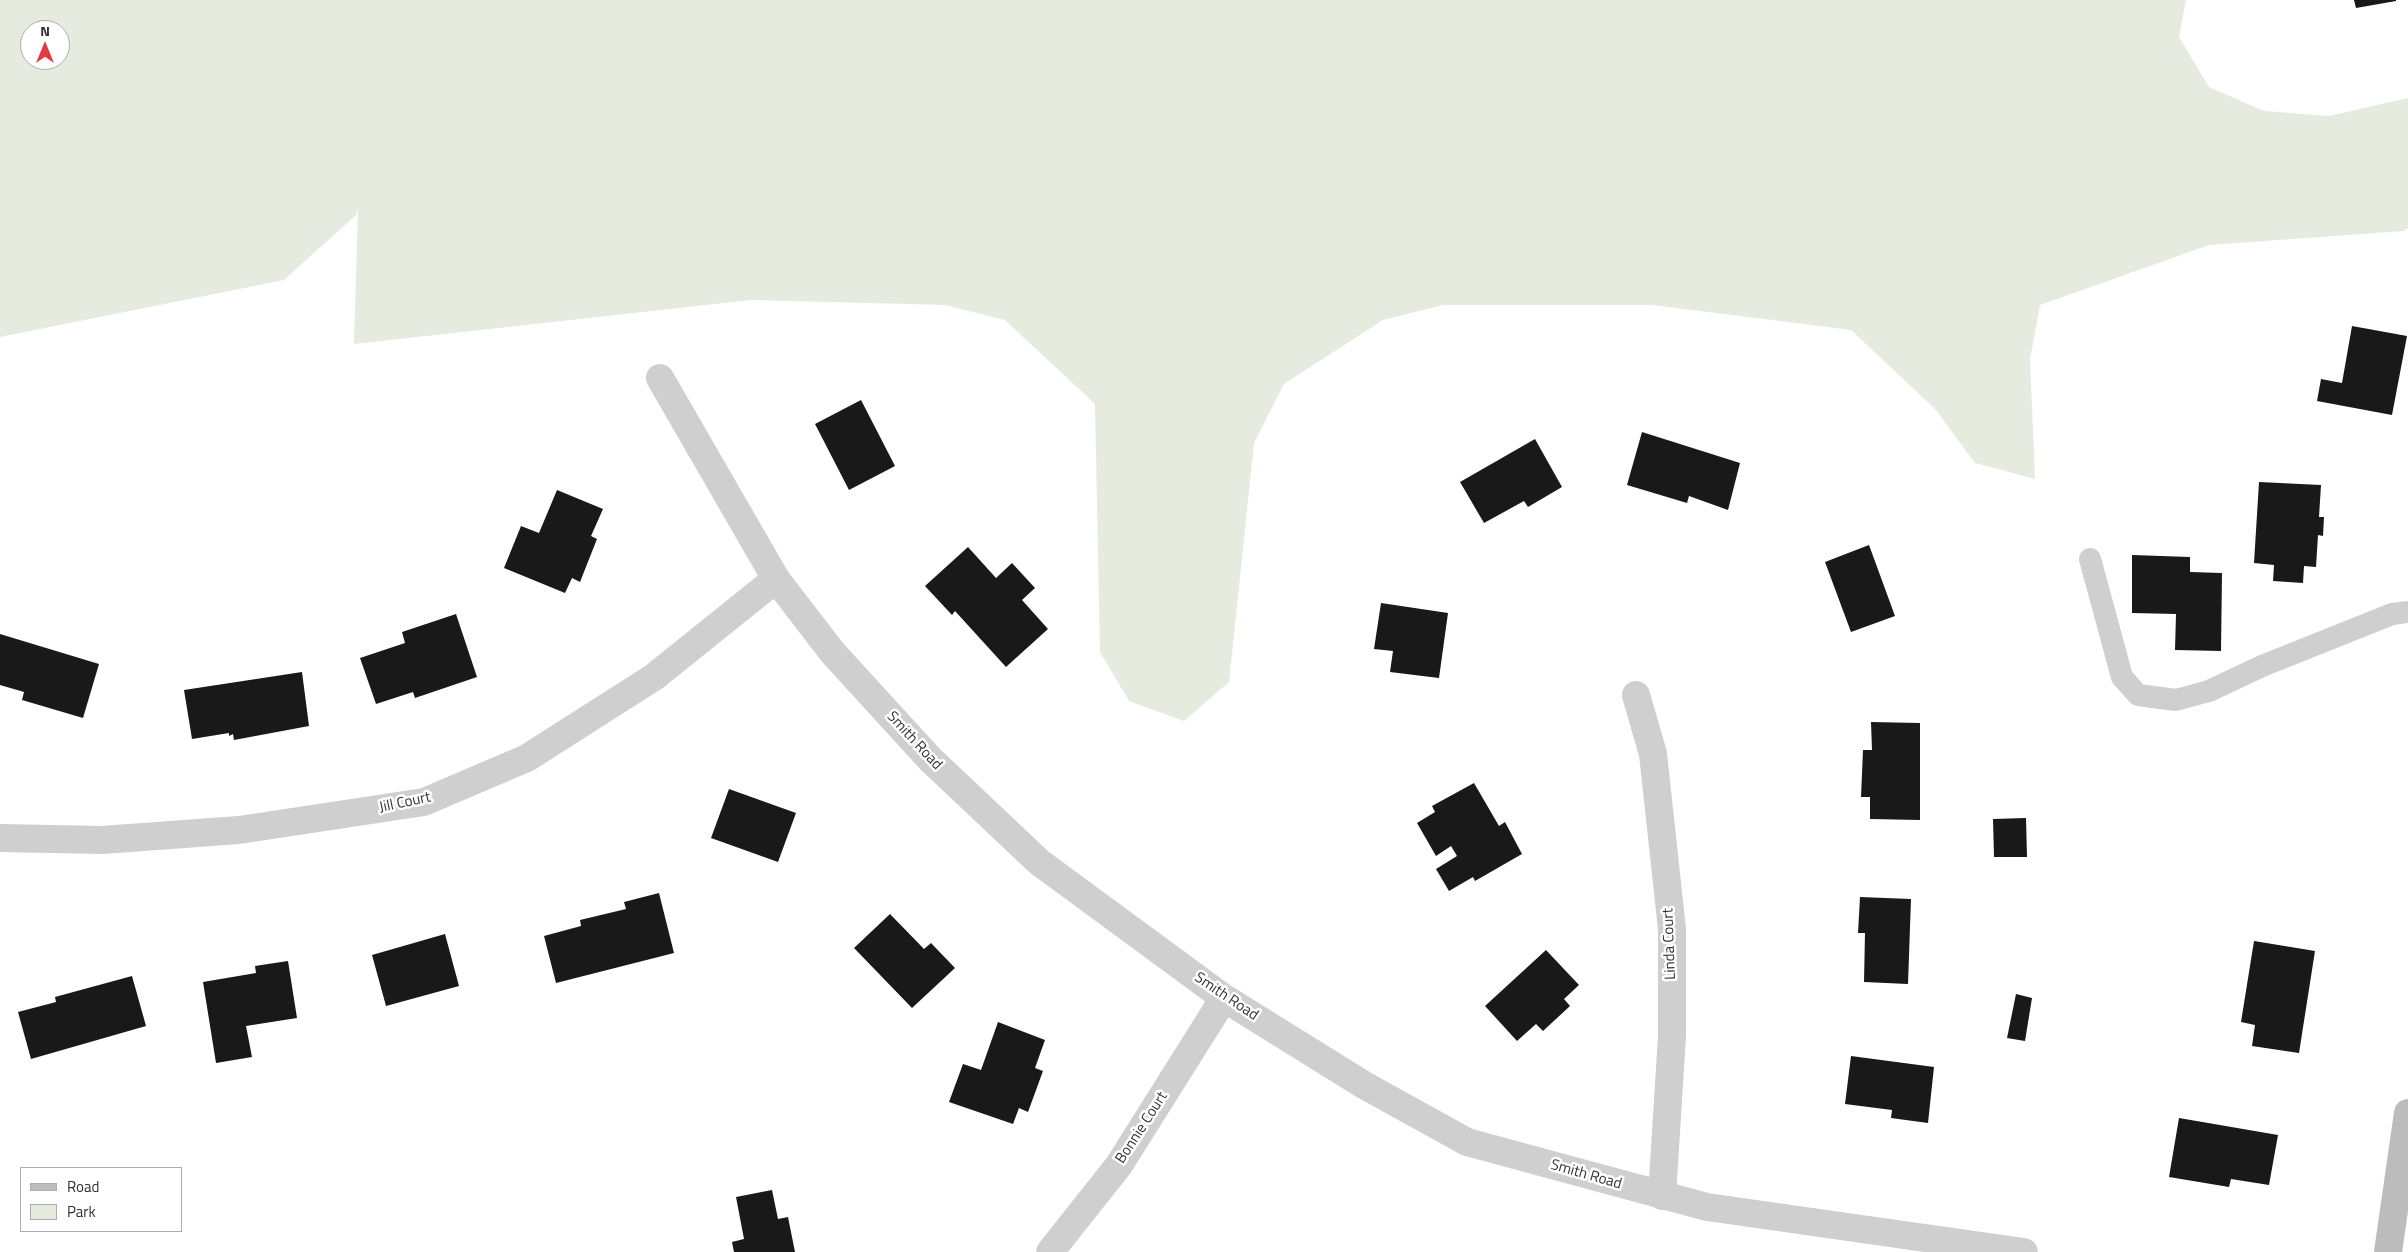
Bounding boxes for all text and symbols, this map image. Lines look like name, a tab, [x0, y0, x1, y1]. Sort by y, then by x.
north arrow	[20, 20, 70, 70]
text: N	[40, 20, 50, 41]
street label: Smith Road	[883, 708, 945, 774]
street label: Jill Court	[378, 789, 432, 817]
street label: Linda Court	[1660, 908, 1680, 980]
street label: Smith Road	[1191, 969, 1261, 1025]
street label: Bonnie Court	[1112, 1089, 1172, 1167]
street label: Smith Road	[1548, 1156, 1624, 1194]
legend	[20, 1167, 182, 1232]
text: Road	[67, 1175, 99, 1198]
text: Park	[67, 1200, 96, 1223]

